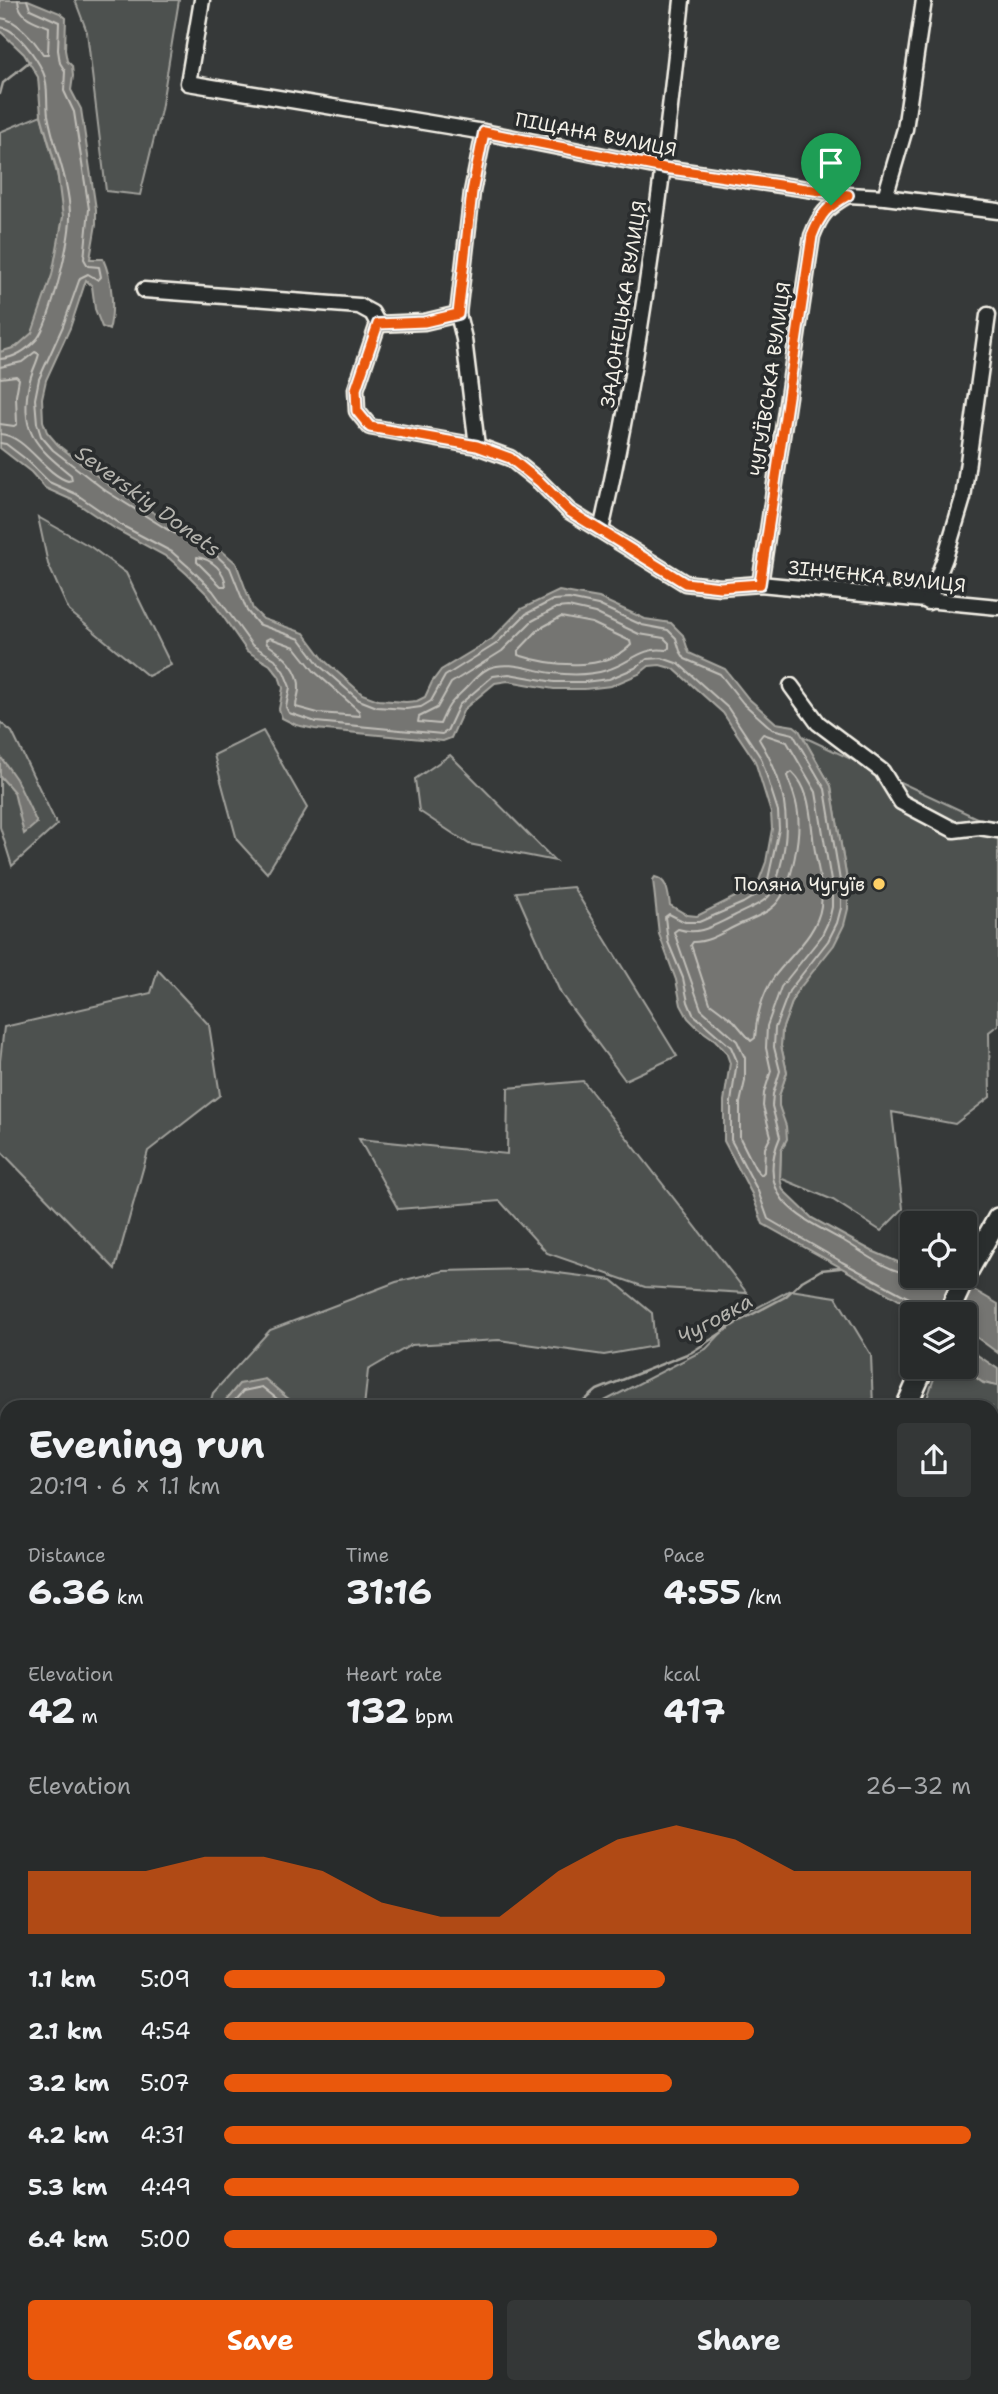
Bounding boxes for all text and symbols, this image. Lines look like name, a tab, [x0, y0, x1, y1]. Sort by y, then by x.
street label: ПІЩАНА ВУЛИЦЯ	[513, 107, 679, 162]
pin	[801, 133, 861, 205]
icon: arrive	[812, 144, 850, 182]
street label: ЗАДОНЕЦЬКА ВУЛИЦЯ	[595, 199, 652, 409]
street label: ЧУГУЇВСЬКА ВУЛИЦЯ	[744, 280, 797, 478]
water label: Severskiy Donets	[70, 439, 226, 563]
street label: ЗІНЧЕНКА ВУЛИЦЯ	[787, 555, 967, 598]
place label: Поляна Чугуїв	[734, 872, 865, 897]
marker: Поляна Чугуїв	[871, 876, 887, 892]
map controls	[900, 1211, 977, 1379]
button: locate	[900, 1211, 977, 1288]
water label: Чуговка	[672, 1287, 758, 1351]
button: layers	[900, 1302, 977, 1379]
text: Evening run	[28, 1419, 265, 1470]
button: share	[897, 1423, 971, 1497]
text: 20:19 · 6 × 1.1 km	[28, 1471, 220, 1501]
text: Distance	[28, 1543, 106, 1568]
text: Time	[346, 1543, 389, 1568]
text: Pace	[663, 1543, 705, 1568]
text: 6.36	[28, 1568, 110, 1615]
text: 31:16	[346, 1568, 432, 1615]
text: 4:55	[663, 1568, 741, 1615]
text: km	[110, 1585, 144, 1610]
text: /km	[741, 1585, 782, 1610]
text: Elevation	[28, 1662, 113, 1687]
text: Heart rate	[346, 1662, 442, 1687]
text: kcal	[663, 1662, 700, 1687]
text: 42	[28, 1687, 75, 1734]
text: 132	[346, 1687, 409, 1734]
text: 417	[663, 1687, 726, 1734]
text: m	[75, 1704, 98, 1729]
text: bpm	[409, 1704, 453, 1729]
text: Elevation	[28, 1771, 131, 1801]
text: 26–32 m	[865, 1771, 971, 1801]
text: 1.1 km	[28, 1964, 96, 1994]
text: 5:09	[140, 1964, 190, 1994]
text: 2.1 km	[28, 2016, 102, 2046]
text: 4:54	[140, 2016, 191, 2046]
text: 3.2 km	[28, 2068, 110, 2098]
text: 5:07	[140, 2068, 190, 2098]
text: 4.2 km	[28, 2120, 109, 2150]
text: 4:31	[140, 2120, 185, 2150]
text: 5.3 km	[28, 2172, 108, 2202]
text: 4:49	[140, 2172, 191, 2202]
text: 6.4 km	[28, 2224, 109, 2254]
text: 5:00	[140, 2224, 191, 2254]
button: Save	[28, 2300, 493, 2380]
button: Share	[507, 2300, 971, 2380]

